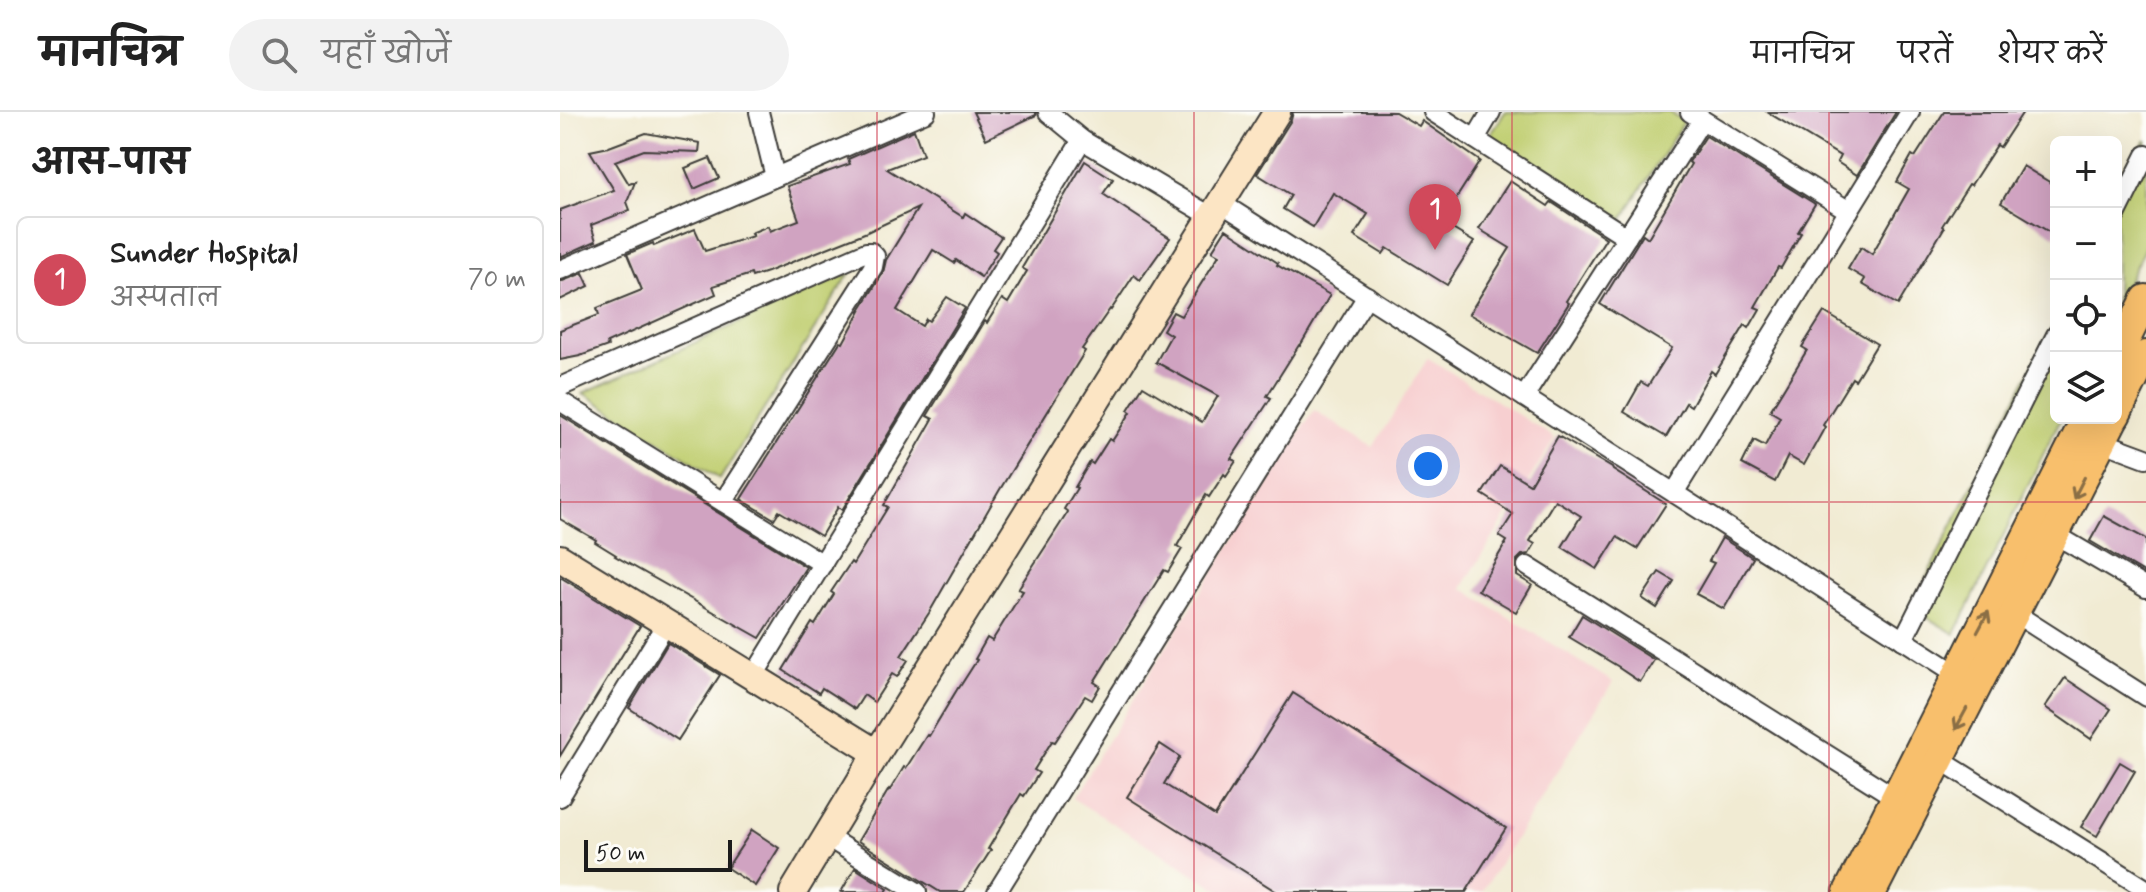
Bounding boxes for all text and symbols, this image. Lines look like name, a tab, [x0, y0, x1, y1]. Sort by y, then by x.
search box	[229, 19, 789, 91]
text: मानचित्र	[40, 30, 181, 79]
icon: search	[257, 33, 301, 77]
text: यहाँ खोजें	[321, 35, 451, 74]
text: मानचित्र	[1751, 37, 1854, 74]
text: परतें	[1898, 37, 1953, 74]
text: शेयर करें	[1997, 37, 2106, 74]
map controls	[2050, 136, 2122, 424]
button: +	[2050, 136, 2122, 208]
text: आस-पास	[32, 141, 189, 186]
pin: 1	[1409, 184, 1461, 250]
button: −	[2050, 208, 2122, 280]
text: Sunder Hospital	[110, 234, 298, 273]
text: 1	[54, 263, 66, 297]
text: 70 m	[468, 263, 526, 297]
button: locate	[2050, 280, 2122, 352]
text: अस्पताल	[110, 282, 220, 316]
button: layers	[2050, 352, 2122, 424]
your location	[1408, 446, 1448, 486]
one-way arrow	[2071, 475, 2087, 499]
one-way arrow	[1975, 611, 1991, 634]
one-way arrow	[1952, 707, 1968, 730]
scale bar	[584, 836, 732, 872]
text: 50 m	[596, 840, 645, 868]

